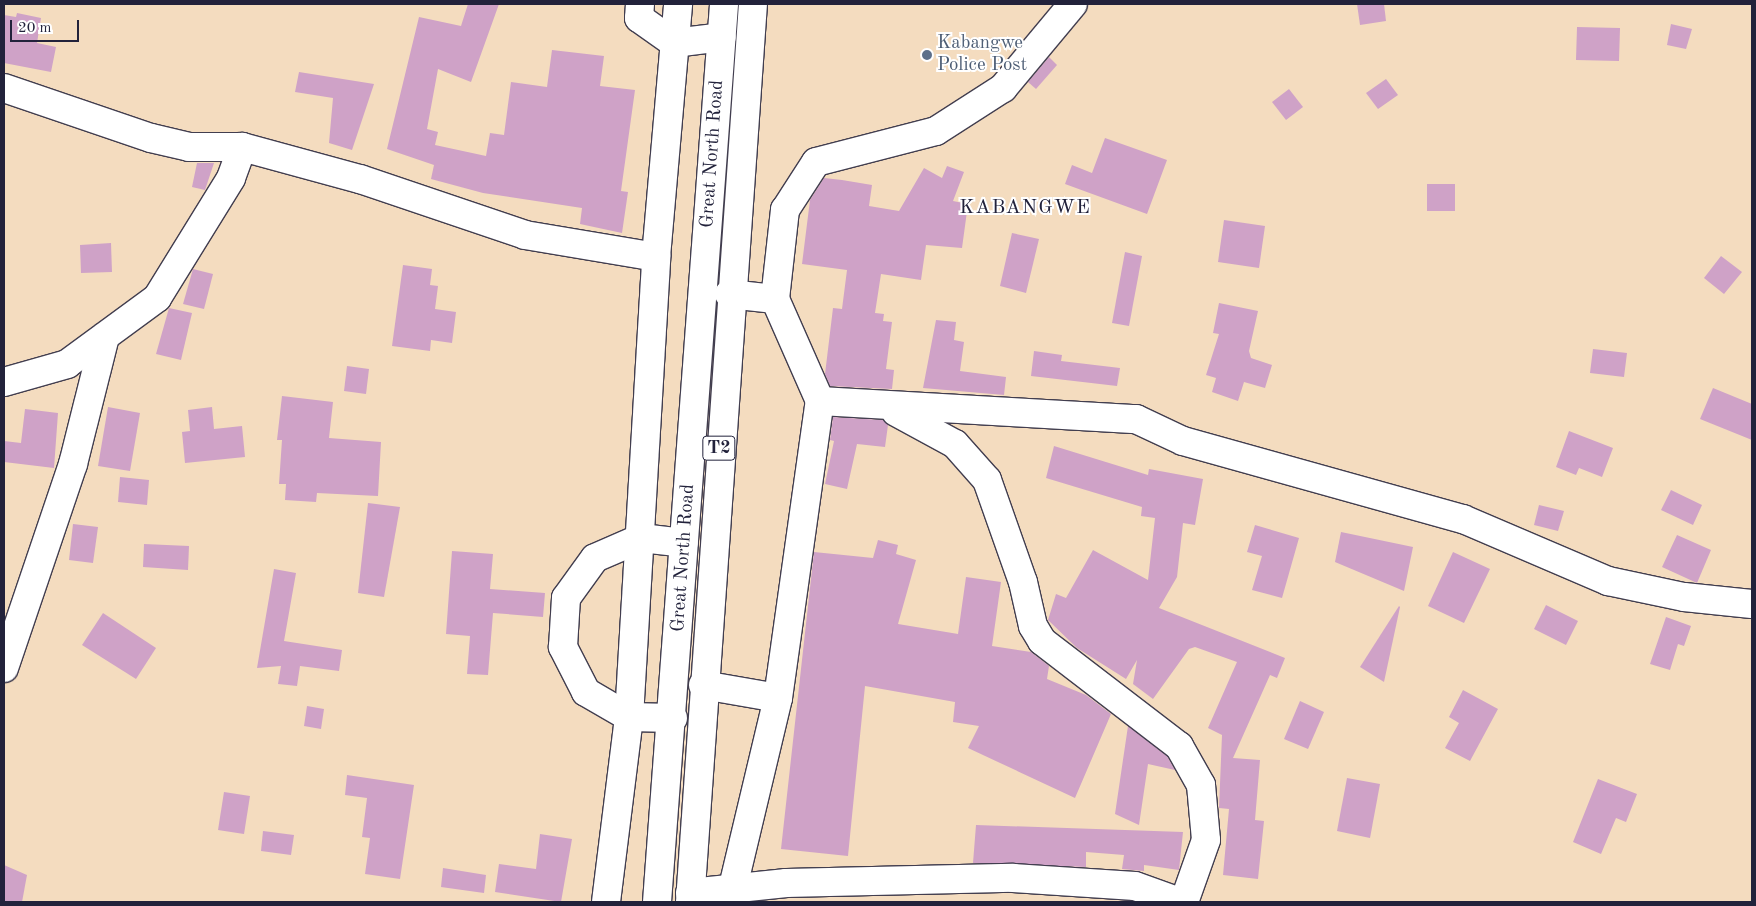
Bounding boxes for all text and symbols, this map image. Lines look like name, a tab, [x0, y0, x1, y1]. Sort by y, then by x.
scale bar	[12, 10, 81, 42]
text: 20 m	[18, 21, 52, 36]
place label: Kabangwe Police Post	[937, 33, 1027, 77]
marker: Kabangwe Police Post	[921, 49, 933, 61]
street label: Great North Road	[696, 79, 730, 229]
district label: KABANGWE	[958, 196, 1092, 220]
road number: T2	[702, 432, 736, 463]
street label: Great North Road	[667, 483, 701, 633]

